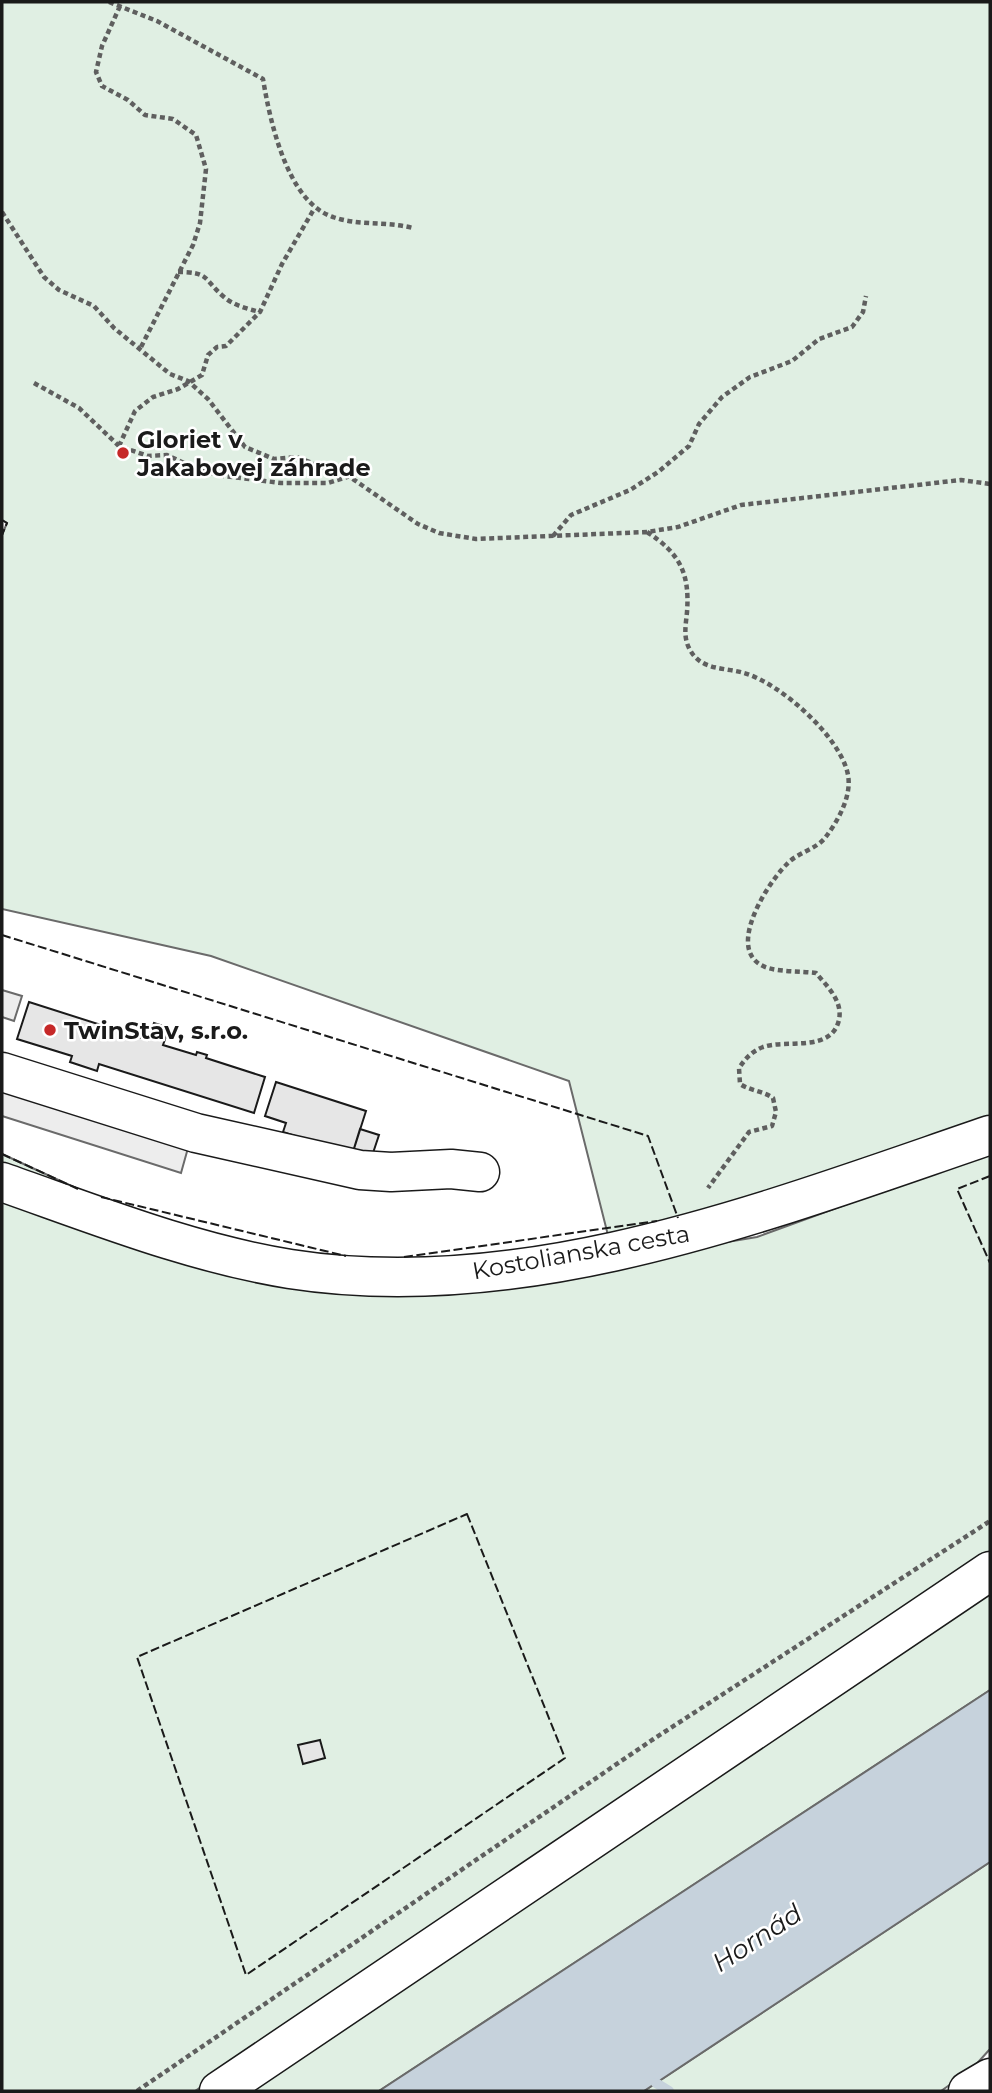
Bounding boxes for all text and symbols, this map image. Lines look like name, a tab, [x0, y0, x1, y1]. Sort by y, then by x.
place label: Gloriet v Jakabovej záhrade	[136, 425, 371, 482]
marker: Gloriet v Jakabovej záhrade	[115, 445, 131, 461]
place label: TwinStav, s.r.o.	[64, 1016, 248, 1045]
marker: TwinStav, s.r.o.	[42, 1022, 58, 1038]
street label: Kostolianska cesta	[470, 1219, 692, 1285]
water label: Hornád	[706, 1897, 808, 1979]

